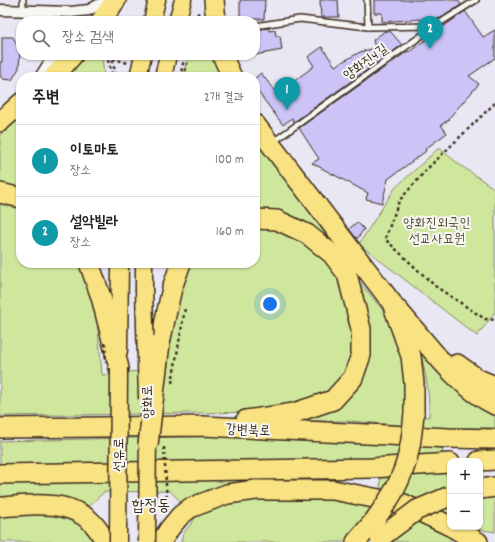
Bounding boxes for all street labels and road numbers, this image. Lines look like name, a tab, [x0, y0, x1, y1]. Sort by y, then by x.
street label: 양화진4길	[340, 39, 393, 86]
street label: 양화로	[138, 385, 160, 419]
street label: 강변북로	[225, 420, 271, 442]
street label: 선유로	[110, 438, 130, 472]

